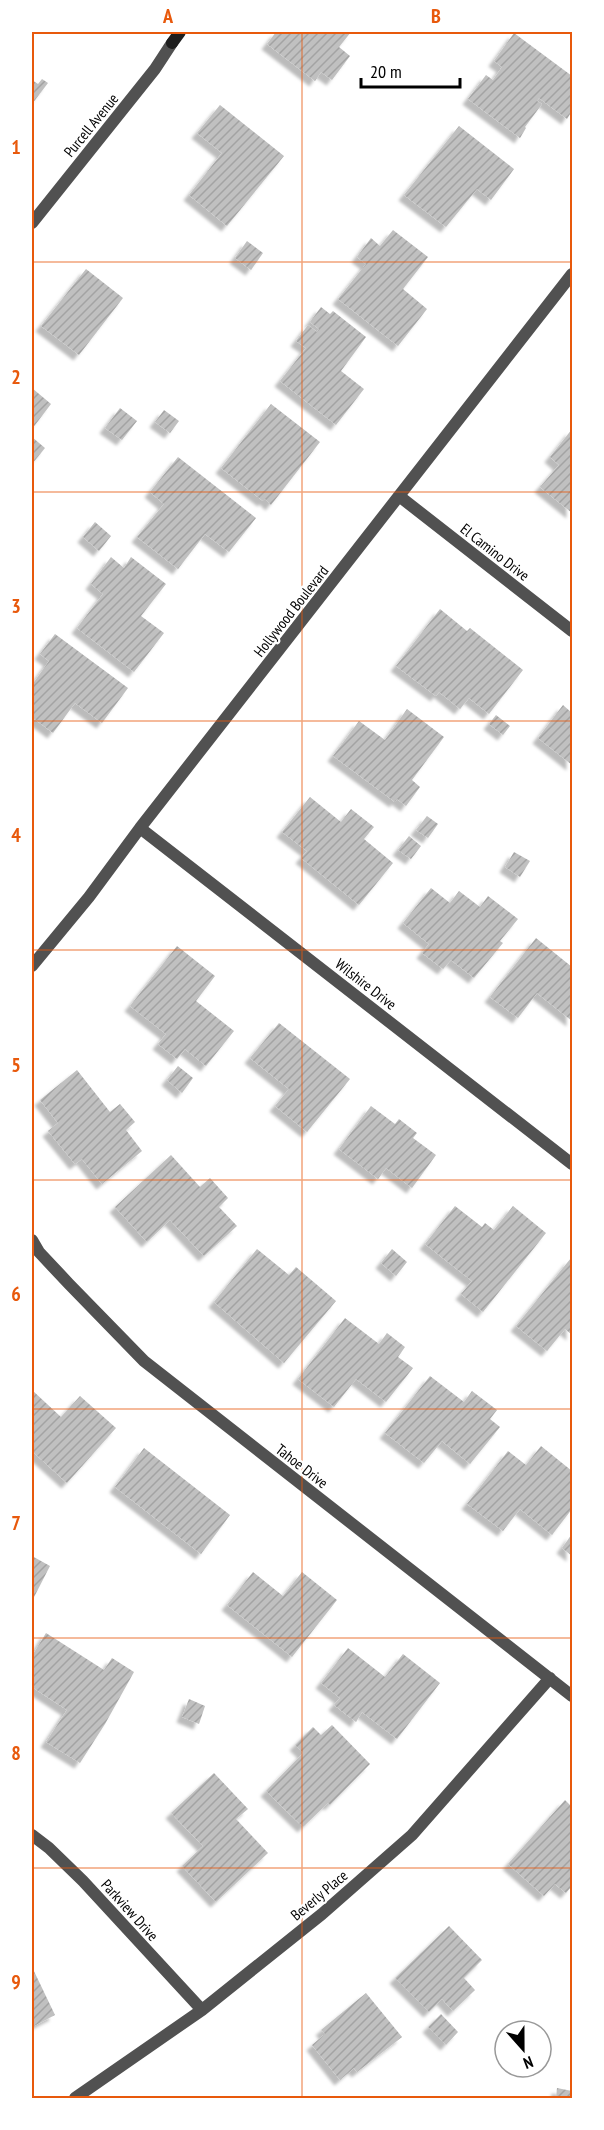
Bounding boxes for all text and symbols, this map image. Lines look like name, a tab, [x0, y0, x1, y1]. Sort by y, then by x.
text: A	[162, 3, 174, 29]
text: B	[431, 3, 441, 29]
scale bar	[361, 51, 460, 89]
text: 20 m	[370, 60, 402, 83]
street label: Purcell Avenue	[60, 90, 122, 160]
text: 1	[11, 134, 21, 160]
text: 2	[11, 364, 21, 390]
street label: El Camino Drive	[457, 519, 533, 585]
street label: Hollywood Boulevard	[249, 562, 333, 660]
text: 3	[11, 593, 21, 619]
text: 4	[11, 822, 21, 848]
street label: Wilshire Drive	[332, 954, 400, 1014]
text: 5	[11, 1052, 21, 1078]
text: 6	[11, 1281, 21, 1307]
street label: Tahoe Drive	[272, 1440, 332, 1492]
text: 7	[11, 1510, 21, 1536]
text: 8	[11, 1740, 21, 1766]
street label: Beverly Place	[287, 1866, 351, 1924]
street label: Parkview Drive	[97, 1875, 163, 1945]
text: 9	[11, 1969, 21, 1995]
north arrow	[493, 2019, 553, 2079]
text: N	[521, 2052, 536, 2074]

